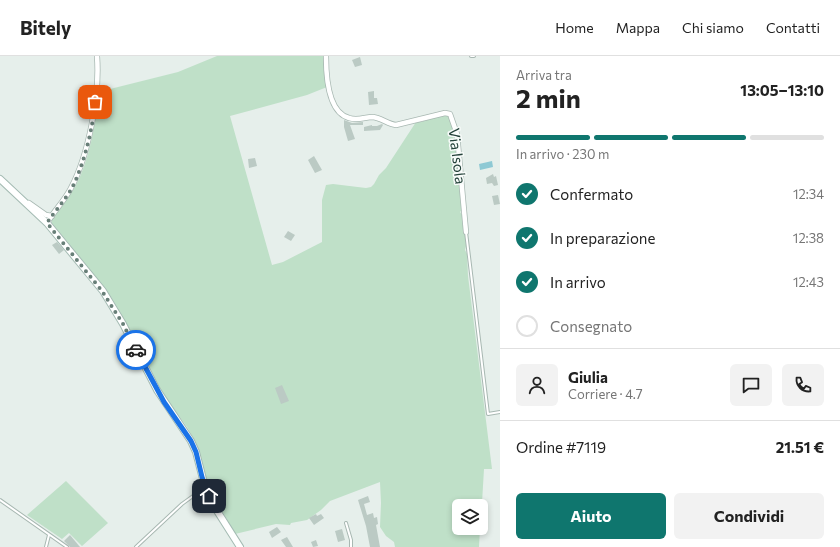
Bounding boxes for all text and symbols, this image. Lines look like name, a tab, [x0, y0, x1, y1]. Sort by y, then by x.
text: Bitely	[20, 16, 71, 39]
text: Home	[555, 19, 594, 36]
text: Mappa	[616, 19, 660, 36]
text: Chi siamo	[682, 19, 744, 36]
text: Contatti	[766, 19, 820, 36]
text: Arriva tra	[516, 67, 572, 83]
text: 13:05–13:10	[740, 81, 824, 99]
text: 2 min	[516, 82, 581, 113]
pin	[78, 85, 112, 119]
icon: bag	[84, 91, 106, 113]
street label: Via Isola	[446, 127, 470, 185]
text: In arrivo · 230 m	[516, 146, 609, 162]
icon: check	[516, 183, 538, 205]
text: Confermato	[550, 185, 633, 203]
text: 12:34	[793, 186, 824, 202]
icon: check	[516, 227, 538, 249]
text: In preparazione	[550, 229, 655, 247]
text: 12:38	[793, 230, 824, 246]
icon: check	[516, 271, 538, 293]
text: In arrivo	[550, 273, 606, 291]
text: 12:43	[793, 274, 824, 290]
text: Consegnato	[550, 317, 632, 335]
courier	[116, 330, 156, 370]
icon: car	[125, 339, 147, 361]
button: person	[516, 364, 558, 406]
button: chat	[730, 364, 772, 406]
button: phone	[782, 364, 824, 406]
text: Giulia	[568, 368, 608, 386]
text: Corriere · 4.7	[568, 386, 643, 402]
text: Ordine #7119	[516, 438, 606, 456]
text: 21.51 €	[776, 438, 824, 456]
pin	[192, 479, 226, 513]
icon: home	[198, 485, 220, 507]
button: Aiuto	[516, 493, 666, 539]
button: Condividi	[674, 493, 824, 539]
map controls	[452, 499, 488, 535]
button: layers	[452, 499, 488, 535]

